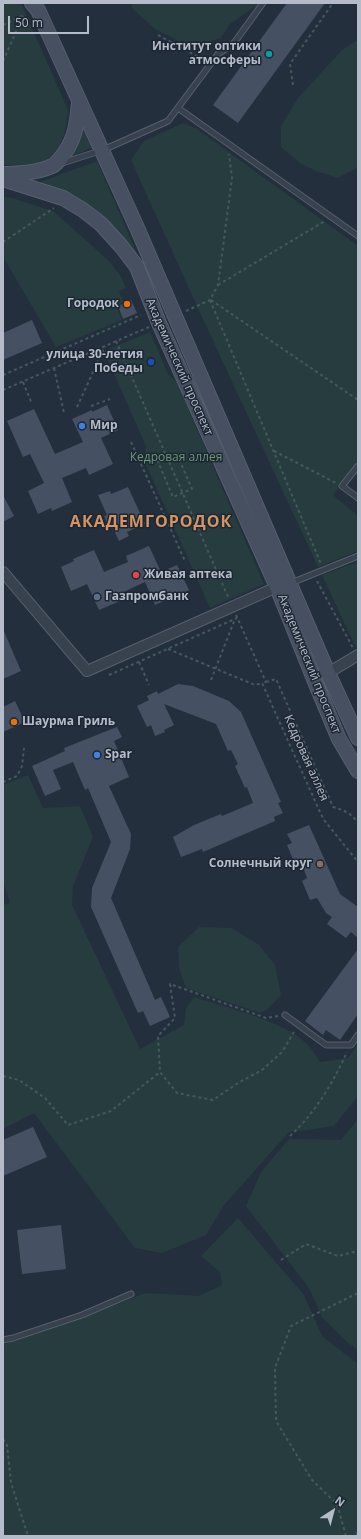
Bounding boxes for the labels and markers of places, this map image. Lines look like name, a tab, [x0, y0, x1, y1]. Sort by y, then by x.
place label: Институт оптики атмосферы	[152, 40, 261, 68]
marker: Институт оптики атмосферы	[264, 49, 274, 59]
place label: Городок	[67, 297, 119, 311]
marker: Городок	[122, 299, 132, 309]
place label: улица 30-летия Победы	[46, 348, 143, 376]
marker: улица 30-летия Победы	[146, 357, 156, 367]
place label: Мир	[90, 419, 118, 433]
marker: Мир	[77, 421, 87, 431]
place label: Живая аптека	[144, 568, 232, 582]
marker: Живая аптека	[131, 570, 141, 580]
place label: Газпромбанк	[105, 590, 189, 604]
marker: Газпромбанк	[92, 592, 102, 602]
place label: Шаурма Гриль	[22, 715, 115, 729]
marker: Шаурма Гриль	[9, 717, 19, 727]
place label: Spar	[105, 748, 132, 762]
marker: Spar	[92, 750, 102, 760]
place label: Солнечный круг	[209, 857, 312, 871]
marker: Солнечный круг	[315, 859, 325, 869]

